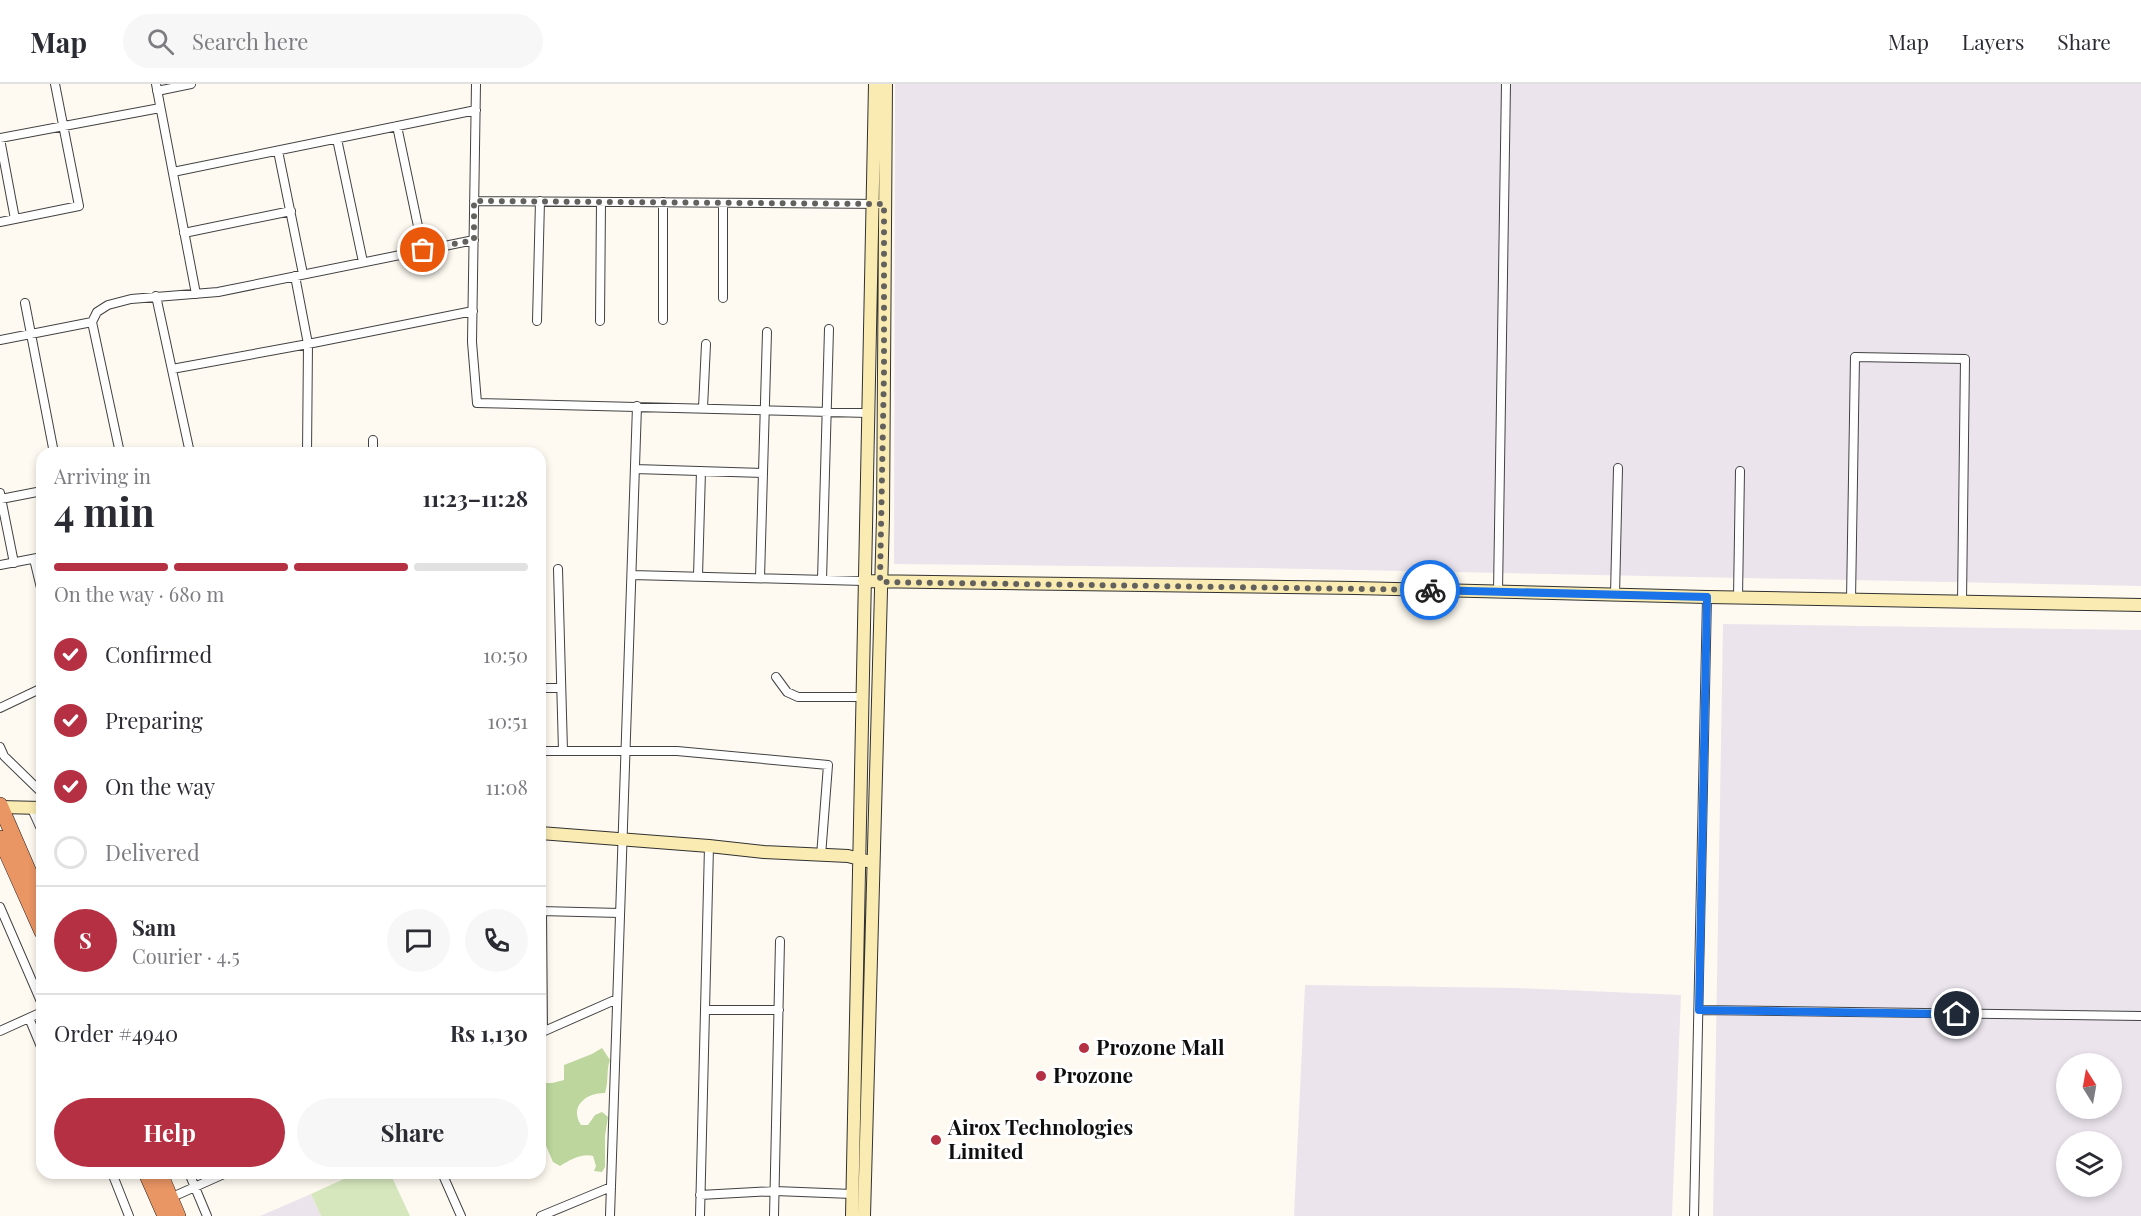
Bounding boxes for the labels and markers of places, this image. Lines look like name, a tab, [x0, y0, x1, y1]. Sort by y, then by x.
pin	[397, 224, 448, 275]
pin	[1931, 988, 1982, 1039]
place label: Prozone Mall	[1096, 1032, 1225, 1060]
marker: Prozone Mall	[1077, 1041, 1091, 1055]
place label: Prozone	[1053, 1060, 1133, 1088]
marker: Prozone	[1034, 1069, 1048, 1083]
place label: Airox Technologies Limited	[947, 1112, 1133, 1164]
marker: Airox Technologies Limited	[929, 1133, 943, 1147]

